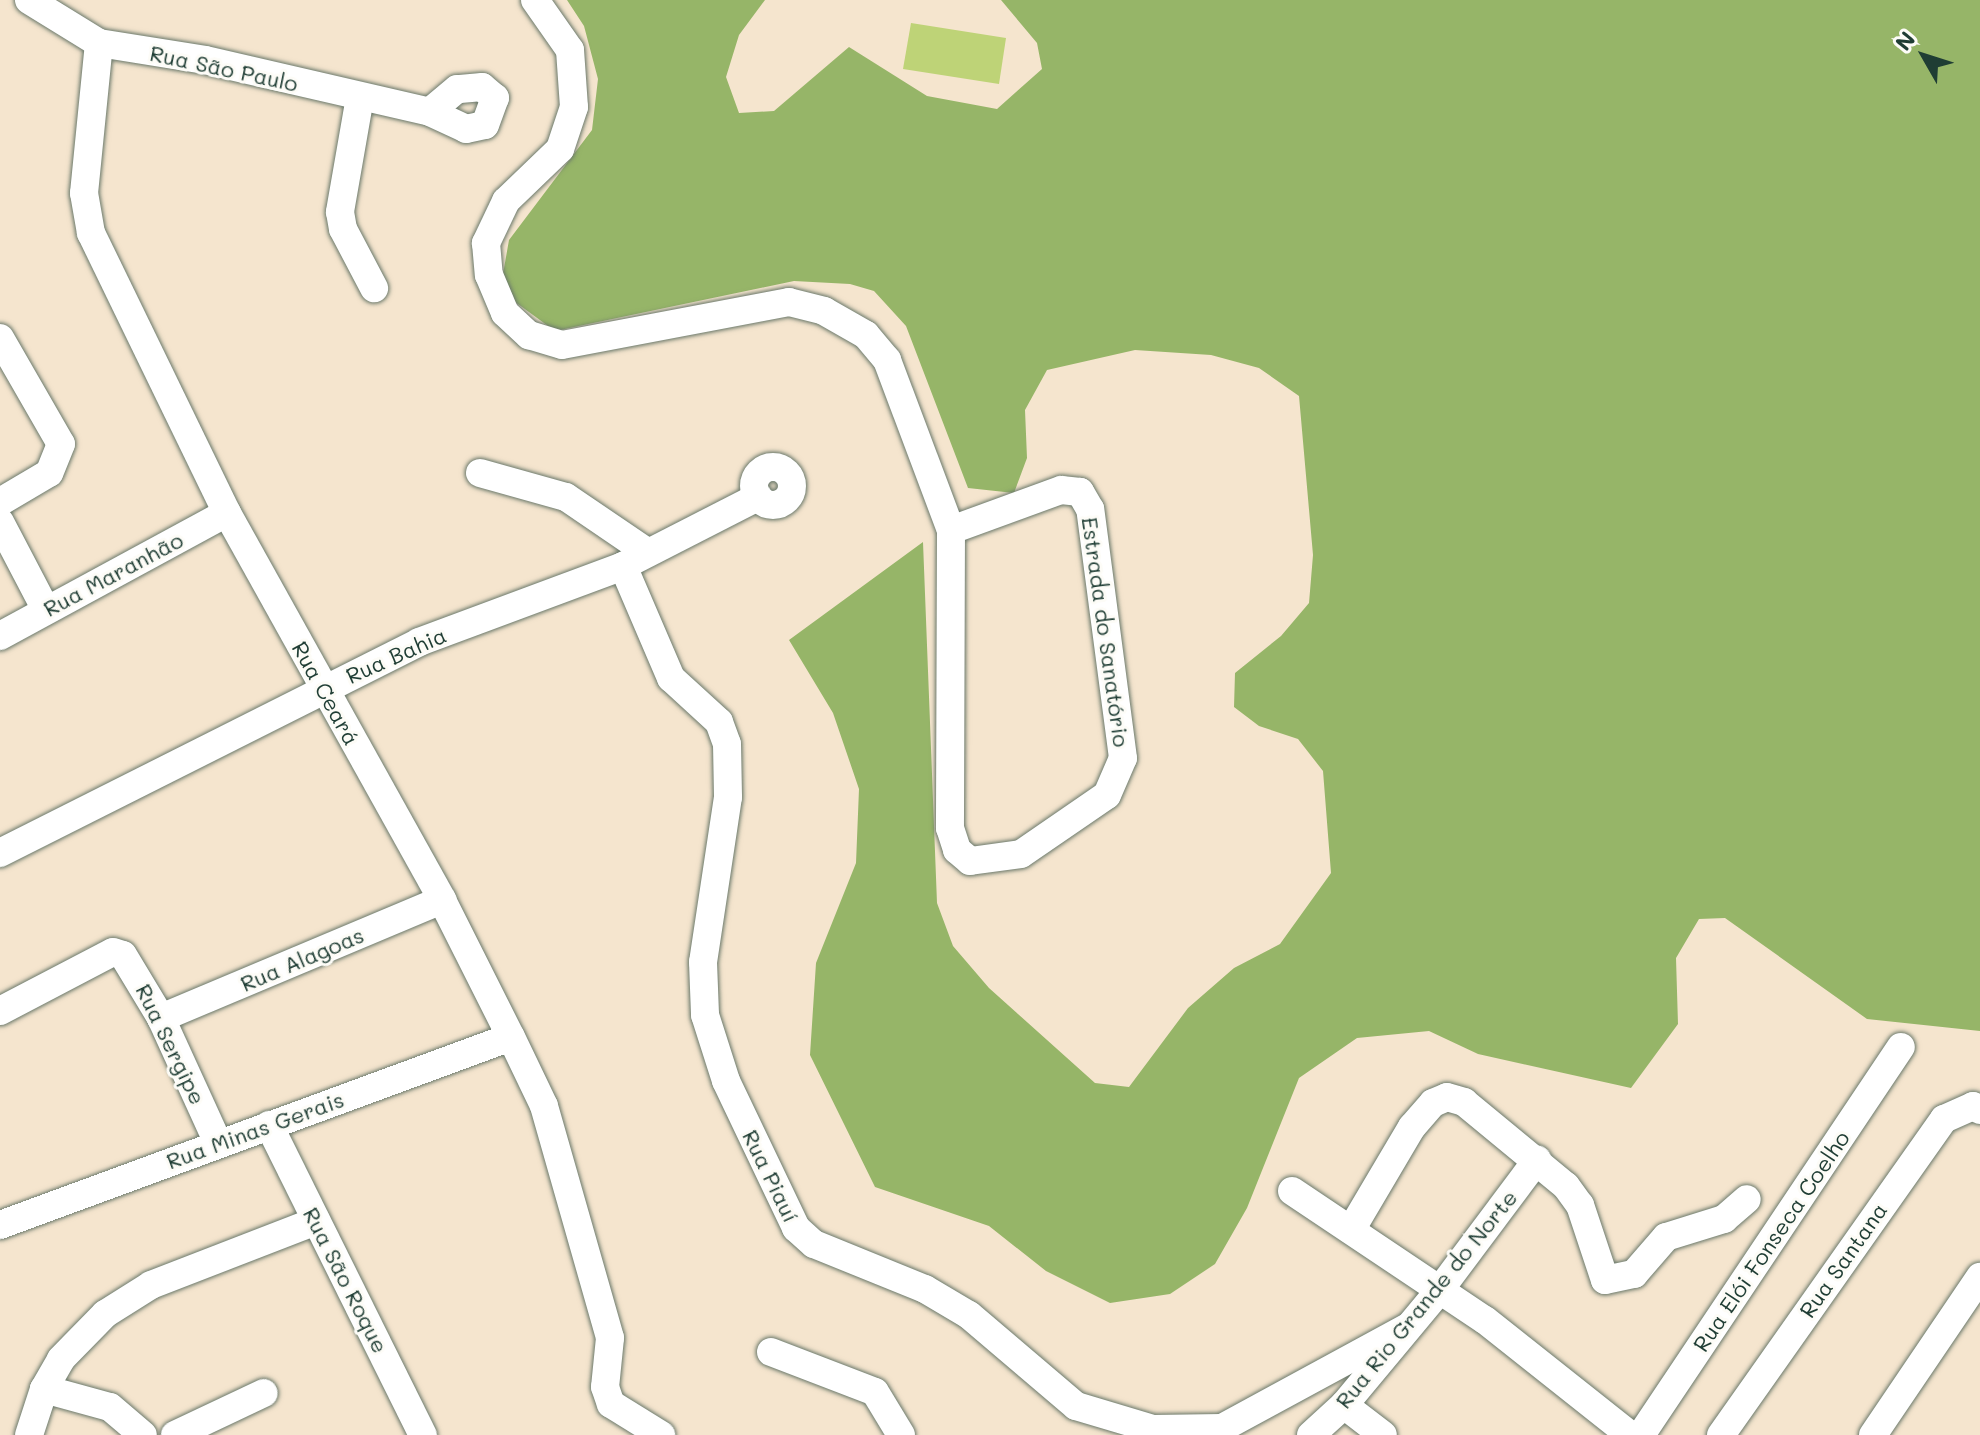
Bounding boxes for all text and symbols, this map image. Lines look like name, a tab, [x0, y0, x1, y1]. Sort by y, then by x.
north arrow	[1884, 16, 1964, 96]
text: N	[1888, 25, 1921, 56]
street label: Rua São Paulo	[147, 39, 301, 97]
street label: Estrada do Sanatório	[1077, 515, 1135, 749]
street label: Rua Maranhão	[39, 526, 187, 622]
street label: Rua Bahia	[342, 621, 450, 689]
street label: Rua Ceará	[287, 636, 365, 750]
street label: Rua Alagoas	[236, 921, 368, 997]
street label: Rua Sergipe	[131, 980, 211, 1108]
street label: Rua Minas Gerais	[163, 1086, 347, 1174]
street label: Rua Piauí	[737, 1125, 805, 1227]
street label: Rua Elói Fonseca Coelho	[1687, 1126, 1855, 1356]
street label: Rua Rio Grande do Norte	[1330, 1184, 1522, 1414]
street label: Rua Santana	[1794, 1197, 1892, 1323]
street label: Rua São Roque	[298, 1203, 394, 1357]

